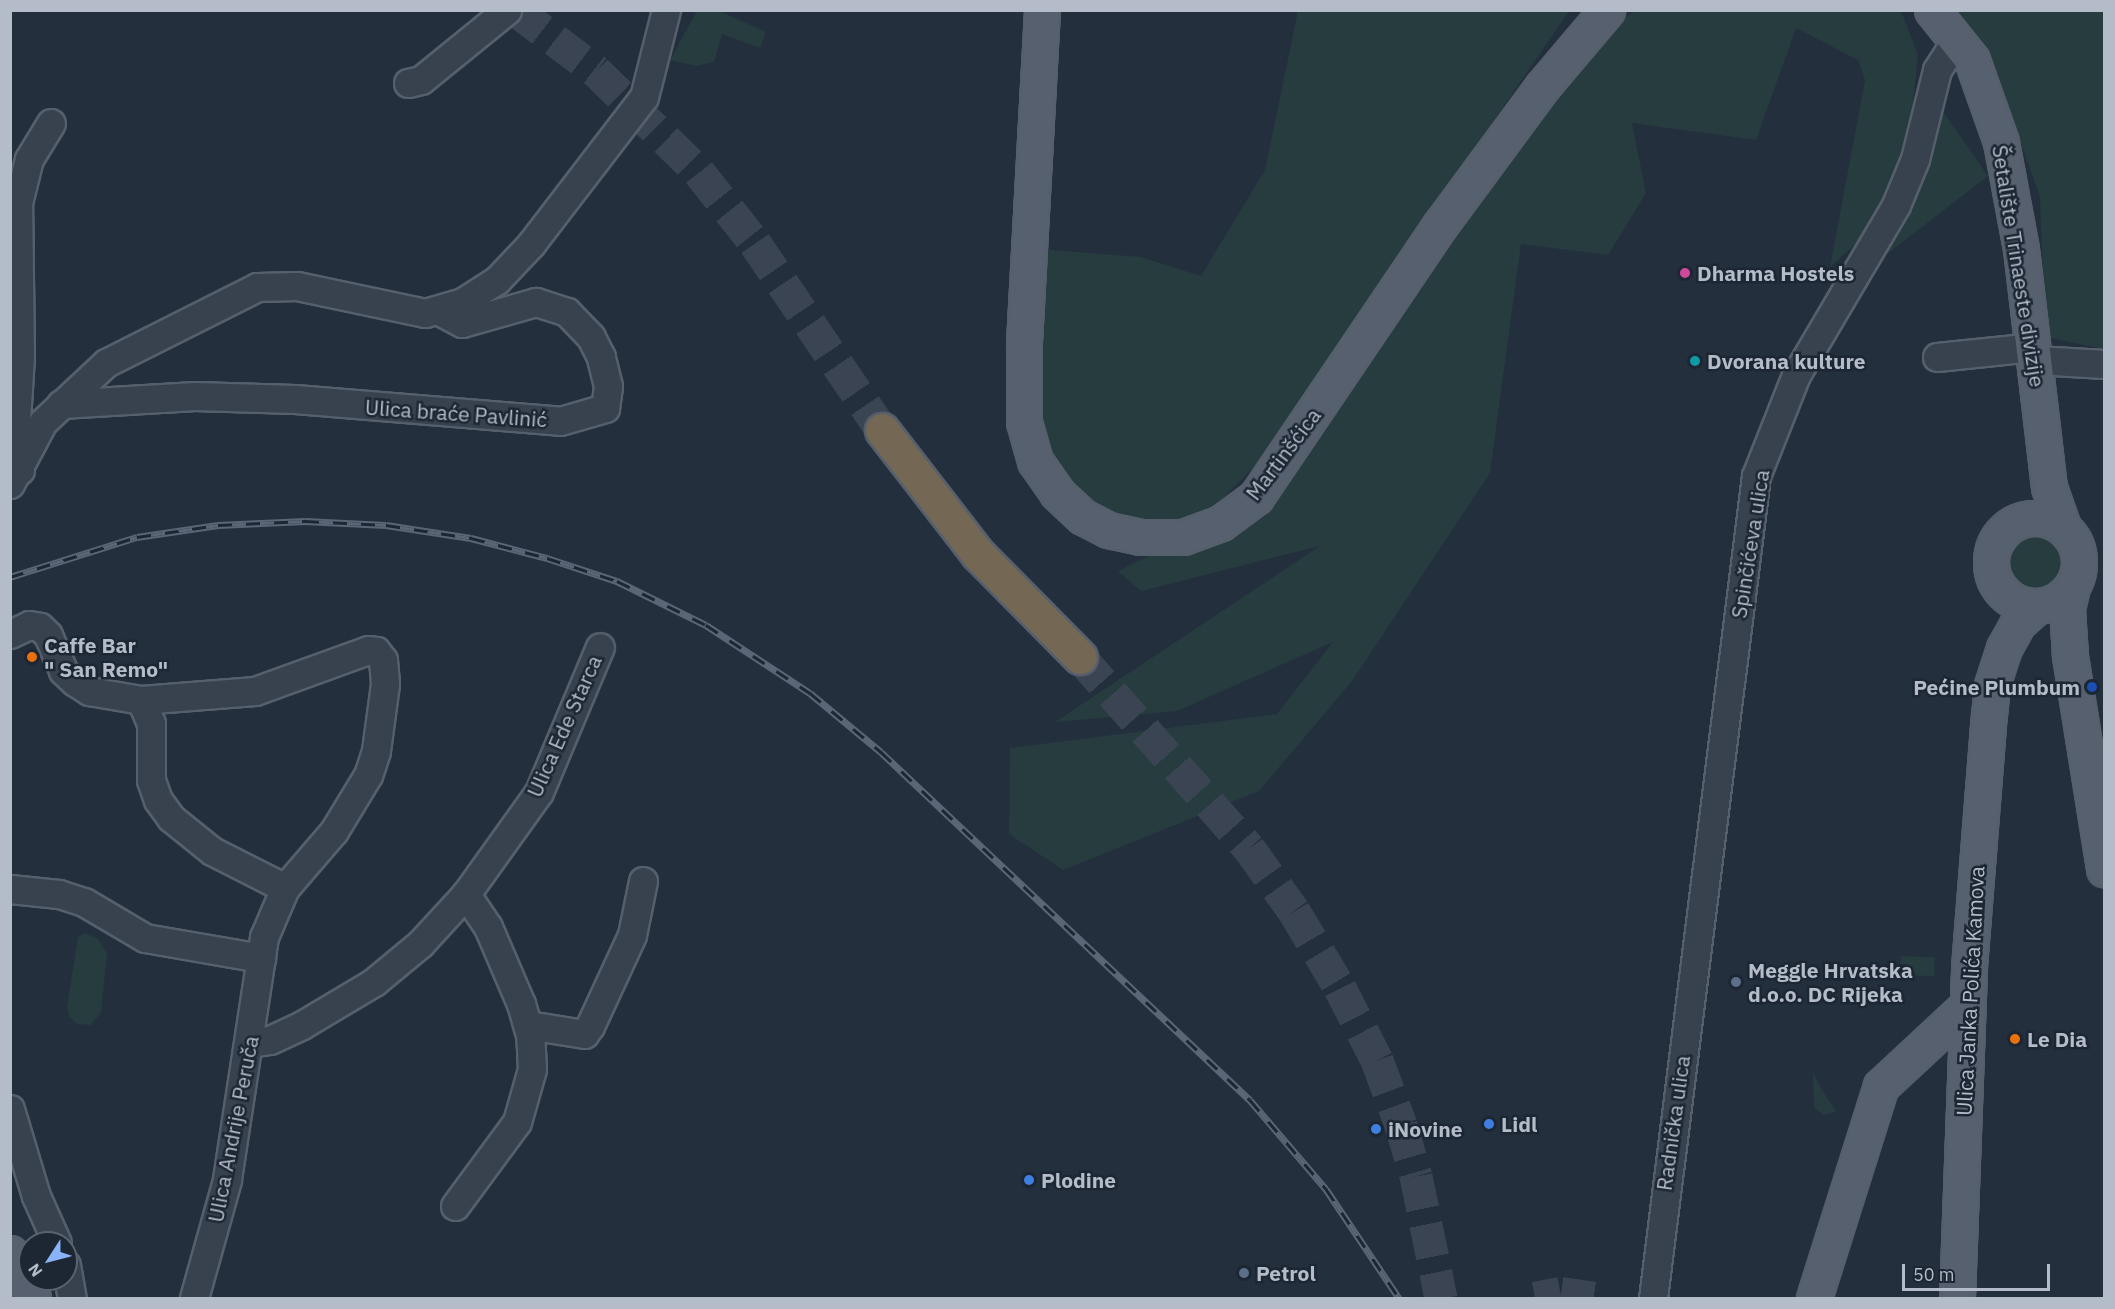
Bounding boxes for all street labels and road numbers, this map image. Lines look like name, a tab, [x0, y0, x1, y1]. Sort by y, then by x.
street label: Šetalište Trinaeste divizije	[1987, 143, 2051, 389]
street label: Ulica braće Pavlinić	[364, 394, 548, 432]
street label: Martinšćica	[1240, 403, 1326, 505]
street label: Spinčićeva ulica	[1726, 468, 1774, 620]
street label: Ulica Ede Starca	[521, 651, 607, 801]
street label: Ulica Janka Polića Kamova	[1951, 865, 1989, 1117]
street label: Ulica Andrije Peruča	[203, 1034, 263, 1224]
street label: Radnička ulica	[1651, 1054, 1695, 1192]

